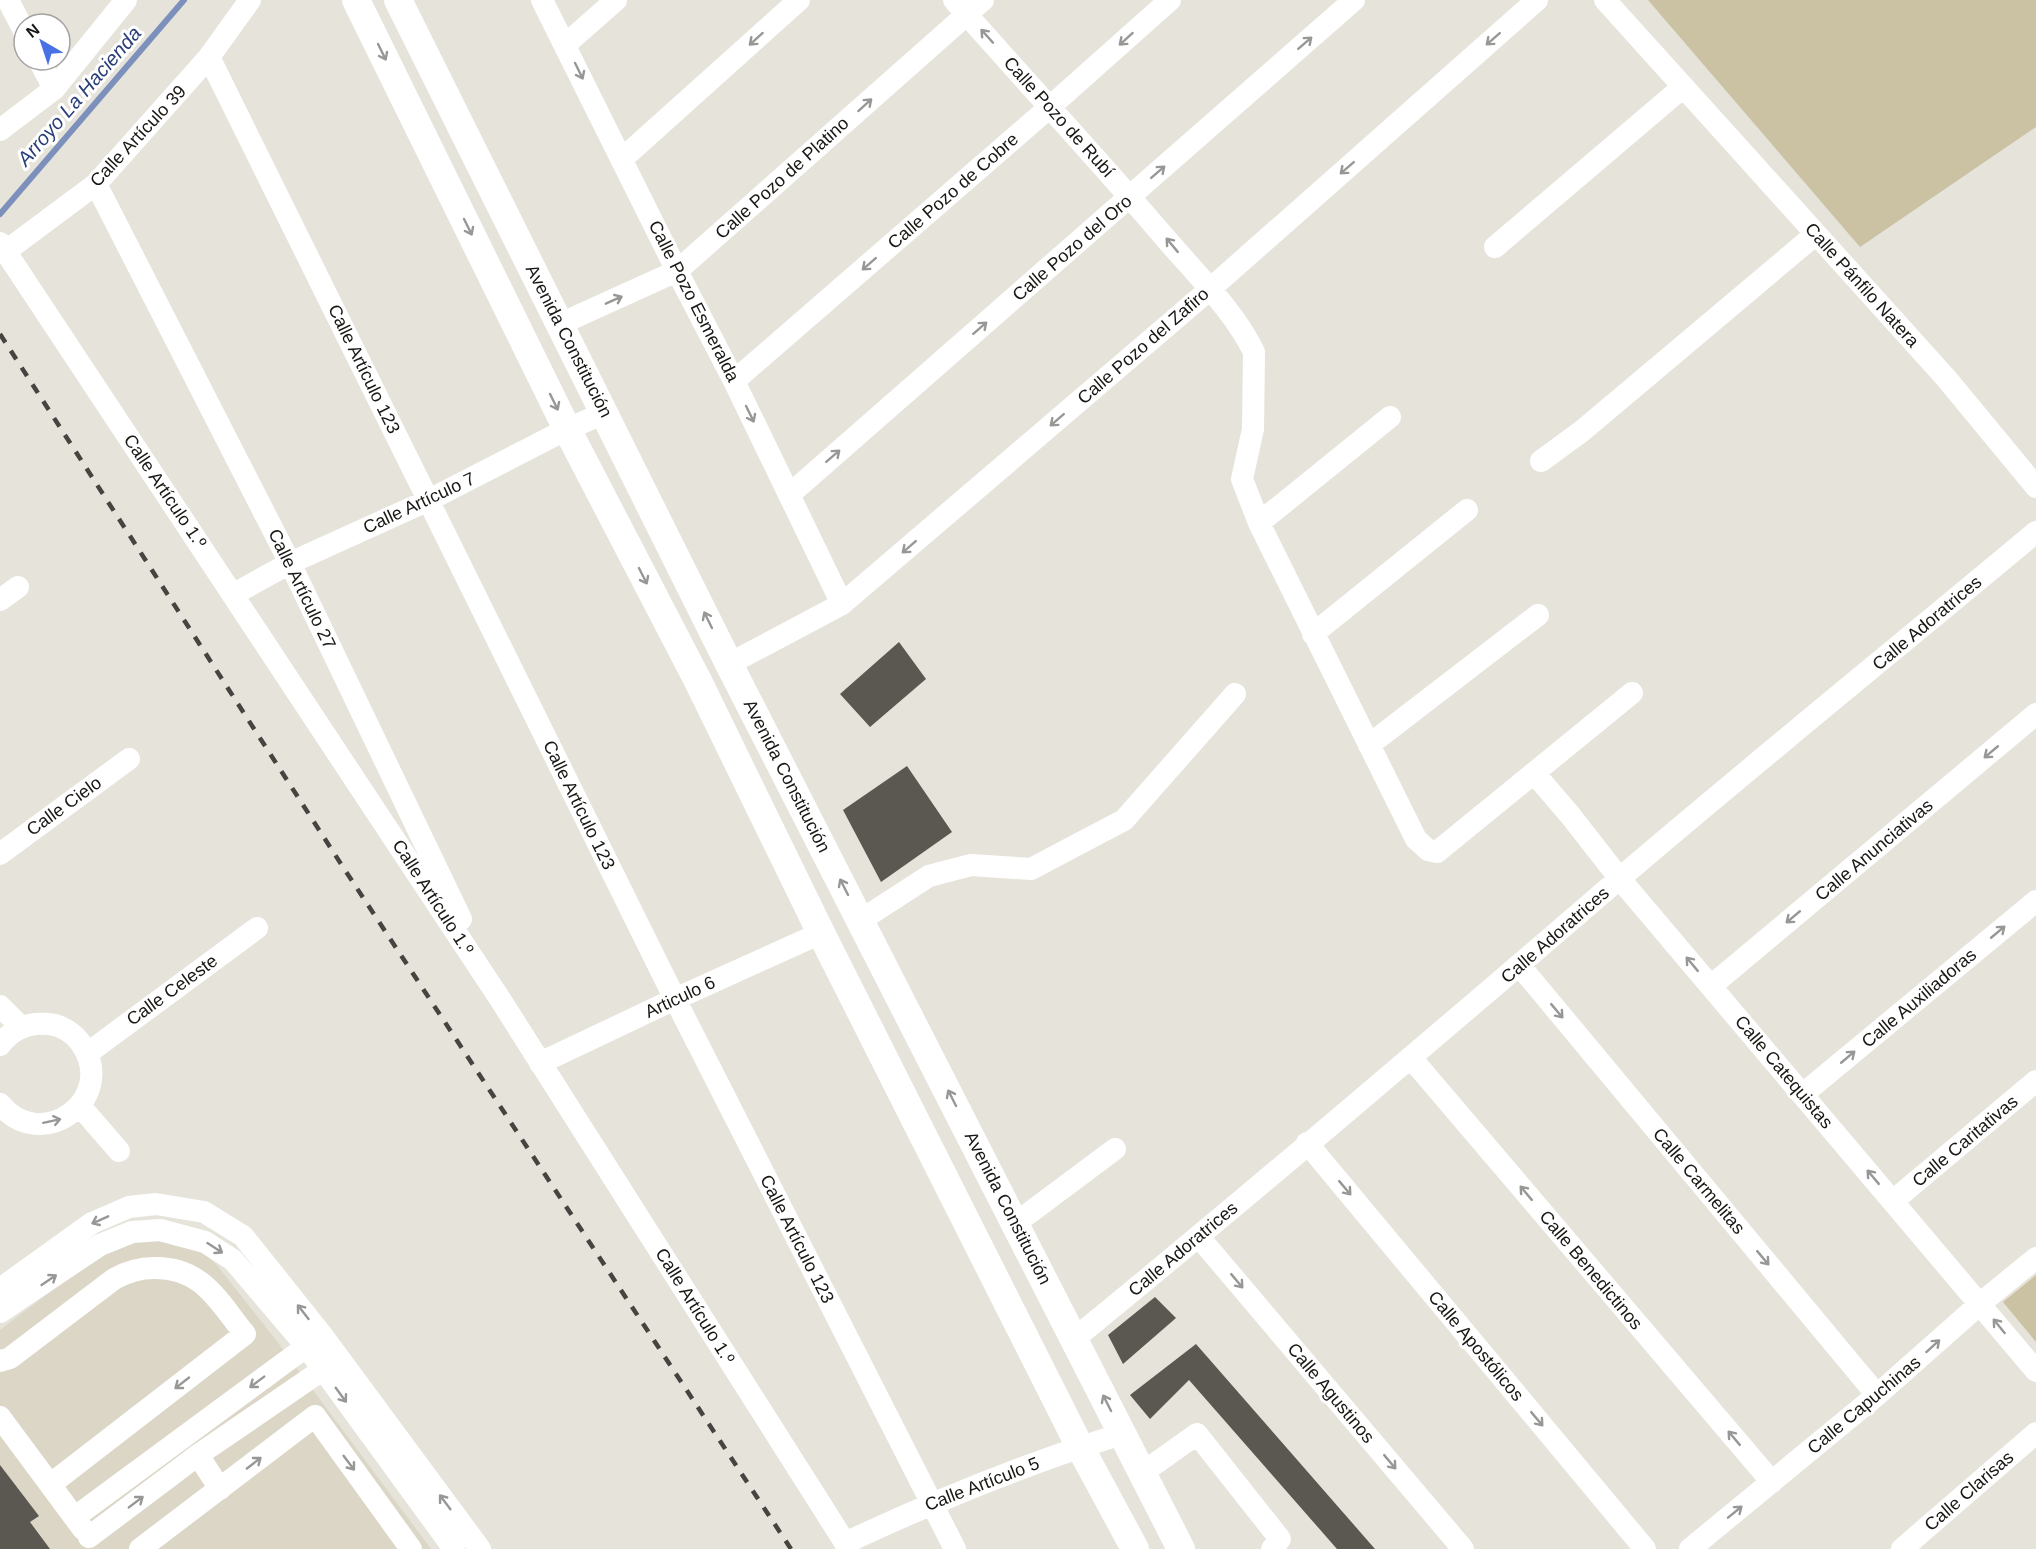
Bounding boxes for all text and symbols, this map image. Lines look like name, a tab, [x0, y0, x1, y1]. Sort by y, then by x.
north arrow	[12, 12, 72, 72]
text: N	[23, 20, 43, 41]
water label: Arroyo La Hacienda	[12, 22, 145, 171]
one-way arrow	[980, 29, 994, 44]
one-way arrow	[748, 32, 763, 46]
one-way arrow	[1119, 32, 1134, 46]
one-way arrow	[1486, 32, 1501, 46]
one-way arrow	[1297, 36, 1312, 50]
one-way arrow	[376, 43, 388, 61]
street label: Calle Pozo de Rubí	[1000, 53, 1118, 181]
one-way arrow	[573, 61, 585, 79]
street label: Calle Artículo 39	[86, 81, 190, 191]
one-way arrow	[857, 98, 872, 112]
street label: Calle Pozo de Platino	[711, 113, 853, 243]
street label: Calle Pozo de Cobre	[884, 129, 1022, 253]
one-way arrow	[1340, 161, 1355, 175]
one-way arrow	[1150, 165, 1165, 179]
street label: Calle Pozo del Oro	[1008, 191, 1136, 305]
street label: Calle Pozo Esmeralda	[645, 217, 744, 386]
one-way arrow	[462, 218, 474, 236]
street label: Calle Pánfilo Natera	[1801, 219, 1924, 352]
one-way arrow	[1165, 237, 1178, 253]
one-way arrow	[861, 258, 877, 271]
street label: Avenida Constitución	[522, 261, 616, 421]
street label: Calle Pozo del Zafiro	[1073, 284, 1213, 408]
one-way arrow	[604, 294, 622, 306]
street label: Calle Artículo 123	[324, 301, 404, 437]
one-way arrow	[972, 321, 987, 335]
one-way arrow	[548, 393, 560, 411]
one-way arrow	[745, 405, 757, 423]
one-way arrow	[1050, 413, 1065, 427]
street label: Calle Artículo 1.º	[120, 430, 211, 552]
one-way arrow	[825, 450, 841, 463]
street label: Calle Artículo 7	[360, 468, 478, 538]
street label: Calle Artículo 27	[264, 526, 340, 652]
one-way arrow	[902, 540, 917, 554]
one-way arrow	[638, 566, 649, 584]
street label: Calle Adoratrices	[1868, 572, 1986, 674]
one-way arrow	[701, 611, 713, 629]
street label: Avenida Constitución	[740, 696, 834, 856]
street label: Calle Artículo 123	[539, 737, 619, 873]
one-way arrow	[1984, 745, 1999, 759]
street label: Calle Cielo	[23, 772, 105, 840]
street label: Calle Anunciativas	[1811, 795, 1937, 905]
street label: Calle Artículo 1.º	[388, 836, 478, 958]
one-way arrow	[838, 879, 850, 896]
street label: Calle Adoratrices	[1497, 883, 1613, 987]
one-way arrow	[1785, 911, 1801, 924]
one-way arrow	[1990, 926, 2006, 939]
street label: Calle Auxiliadoras	[1858, 944, 1980, 1052]
street label: Calle Celeste	[123, 950, 221, 1030]
one-way arrow	[1686, 956, 1699, 972]
street label: Articulo 6	[642, 972, 718, 1022]
one-way arrow	[1551, 1003, 1564, 1019]
street label: Calle Catequistas	[1731, 1012, 1837, 1132]
one-way arrow	[1840, 1050, 1856, 1063]
one-way arrow	[946, 1090, 958, 1107]
street label: Calle Caritativas	[1908, 1091, 2022, 1191]
one-way arrow	[42, 1115, 61, 1127]
street label: Calle Carmelitas	[1649, 1124, 1749, 1238]
street label: Avenida Constitución	[961, 1128, 1055, 1288]
one-way arrow	[1866, 1170, 1880, 1185]
street label: Calle Artículo 123	[756, 1172, 838, 1306]
one-way arrow	[1338, 1180, 1351, 1196]
one-way arrow	[1519, 1186, 1533, 1201]
street label: Calle Adoratrices	[1124, 1198, 1242, 1300]
street label: Calle Benedictinos	[1535, 1206, 1647, 1334]
one-way arrow	[92, 1215, 110, 1226]
one-way arrow	[206, 1242, 223, 1254]
street label: Calle Artículo 1.º	[651, 1244, 739, 1368]
one-way arrow	[1756, 1250, 1770, 1265]
one-way arrow	[1230, 1273, 1244, 1288]
one-way arrow	[40, 1274, 56, 1286]
street label: Calle Apostólicos	[1424, 1287, 1528, 1405]
one-way arrow	[297, 1304, 310, 1320]
one-way arrow	[1993, 1318, 2006, 1334]
street label: Calle Agustinos	[1283, 1339, 1379, 1447]
one-way arrow	[1925, 1339, 1940, 1353]
street label: Calle Capuchinas	[1804, 1352, 1924, 1458]
one-way arrow	[174, 1376, 190, 1389]
one-way arrow	[250, 1376, 266, 1388]
one-way arrow	[335, 1386, 348, 1402]
one-way arrow	[1100, 1395, 1112, 1413]
one-way arrow	[1530, 1411, 1543, 1427]
one-way arrow	[1727, 1431, 1741, 1446]
street label: Calle Clarisas	[1921, 1447, 2017, 1535]
street label: Calle Artículo 5	[922, 1453, 1042, 1515]
one-way arrow	[1383, 1454, 1397, 1469]
one-way arrow	[343, 1455, 356, 1471]
one-way arrow	[245, 1457, 261, 1470]
one-way arrow	[439, 1494, 452, 1510]
one-way arrow	[127, 1496, 143, 1508]
one-way arrow	[1727, 1506, 1743, 1519]

